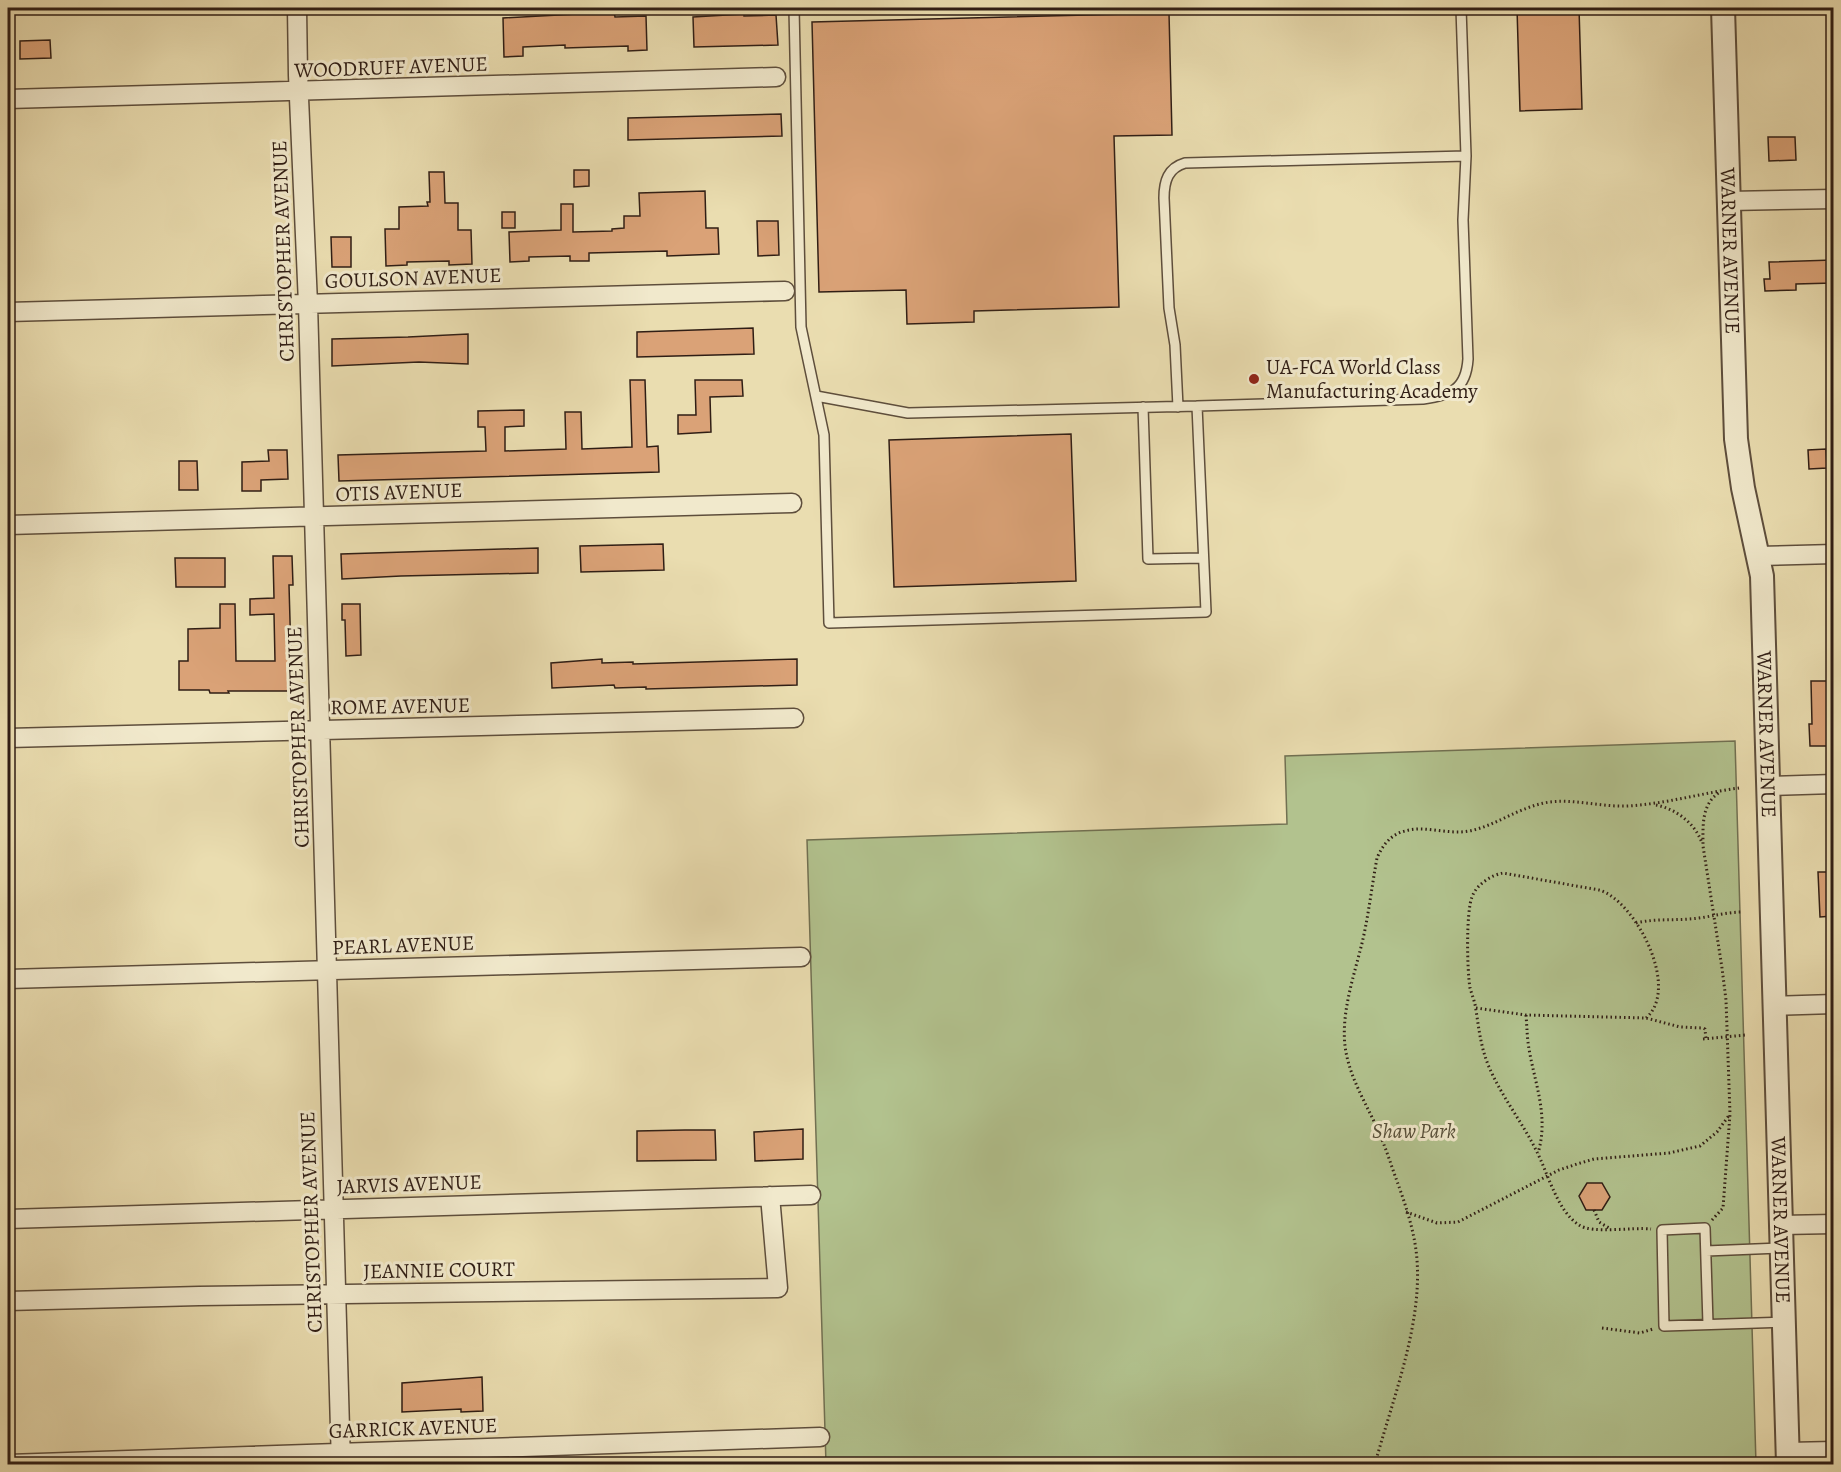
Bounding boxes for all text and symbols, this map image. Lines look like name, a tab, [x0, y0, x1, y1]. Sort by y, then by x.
street label: WOODRUFF AVENUE	[293, 50, 488, 84]
street label: CHRISTOPHER AVENUE	[265, 140, 301, 362]
street label: WARNER AVENUE	[1714, 166, 1747, 335]
street label: GOULSON AVENUE	[324, 261, 502, 295]
place label: UA-FCA World Class Manufacturing Academy	[1266, 353, 1478, 405]
marker: UA-FCA World Class Manufacturing Academy	[1247, 372, 1261, 386]
street label: OTIS AVENUE	[335, 476, 463, 508]
street label: CHRISTOPHER AVENUE	[280, 626, 316, 848]
street label: WARNER AVENUE	[1750, 649, 1783, 818]
street label: ROME AVENUE	[330, 691, 470, 721]
street label: PEARL AVENUE	[331, 929, 475, 961]
street label: CHRISTOPHER AVENUE	[293, 1111, 329, 1333]
park label: Shaw Park	[1372, 1117, 1456, 1145]
street label: WARNER AVENUE	[1764, 1135, 1797, 1304]
street label: JARVIS AVENUE	[336, 1167, 482, 1201]
street label: JEANNIE COURT	[363, 1255, 516, 1285]
street label: GARRICK AVENUE	[328, 1411, 498, 1445]

